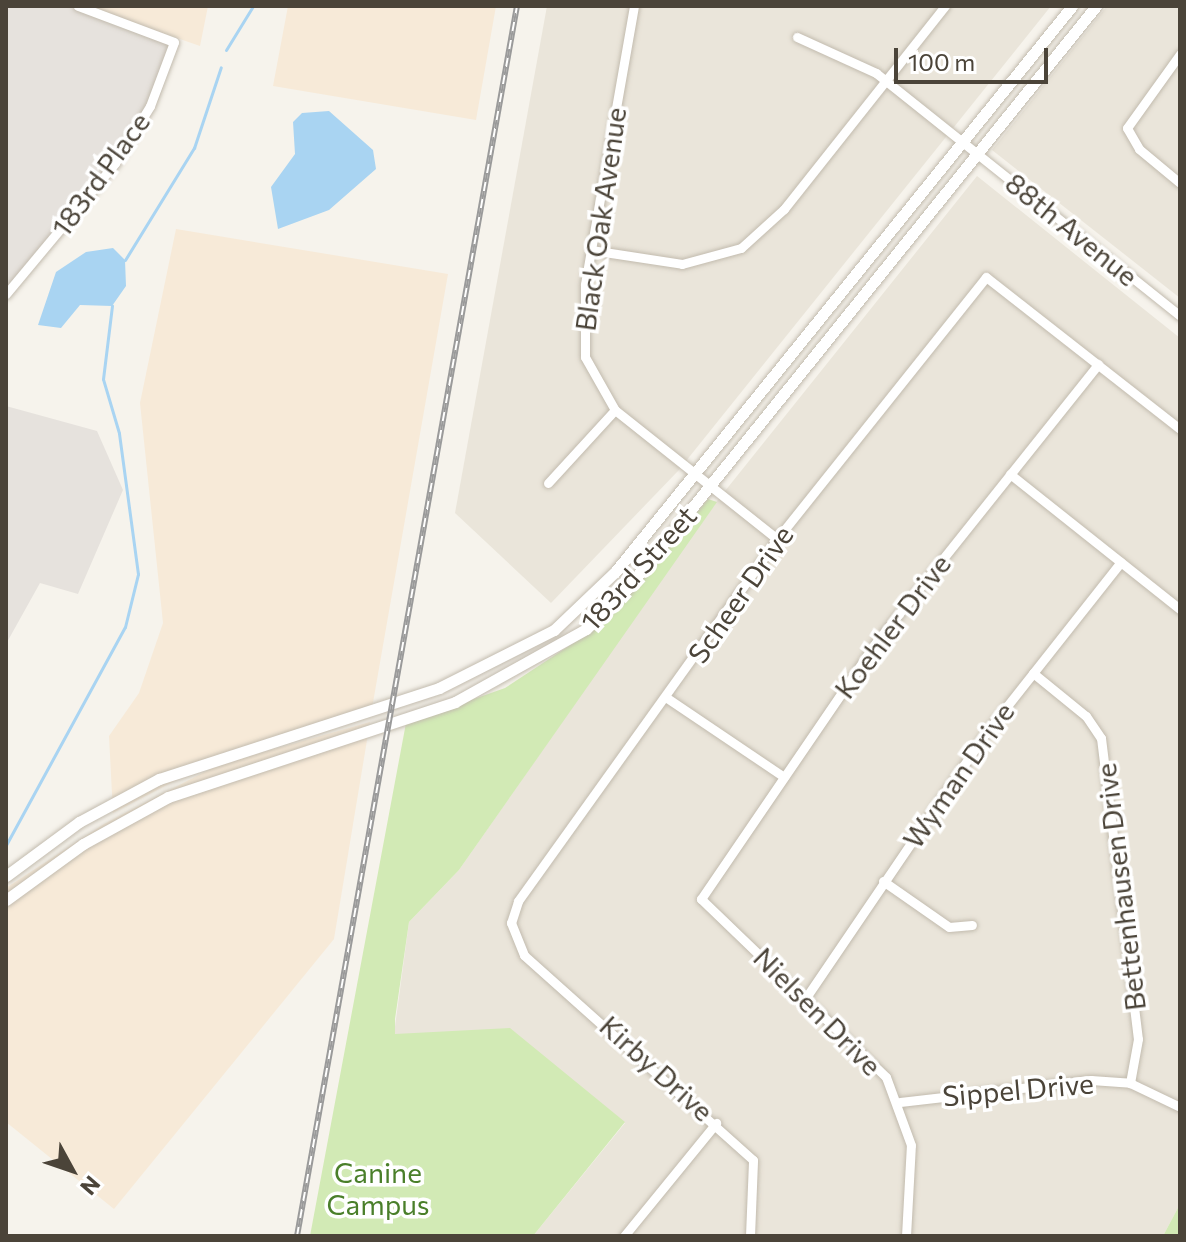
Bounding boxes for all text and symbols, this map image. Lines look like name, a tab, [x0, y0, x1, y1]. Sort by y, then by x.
scale bar	[898, 32, 1052, 82]
text: 100 m	[908, 47, 975, 76]
street label: 183rd Place	[44, 105, 156, 243]
street label: Black Oak Avenue	[568, 105, 632, 333]
street label: 88th Avenue	[999, 166, 1145, 292]
street label: 183rd Street	[573, 499, 703, 637]
street label: Scheer Drive	[680, 519, 800, 669]
street label: Koehler Drive	[827, 547, 957, 705]
street label: Wyman Drive	[895, 696, 1021, 854]
street label: Bettenhausen Drive	[1088, 761, 1152, 1013]
street label: Nielsen Drive	[747, 940, 889, 1082]
street label: Kirby Drive	[593, 1008, 721, 1128]
street label: Sippel Drive	[941, 1066, 1095, 1112]
north arrow	[32, 1130, 112, 1210]
park label: Canine Campus	[326, 1155, 430, 1221]
text: N	[75, 1171, 106, 1201]

